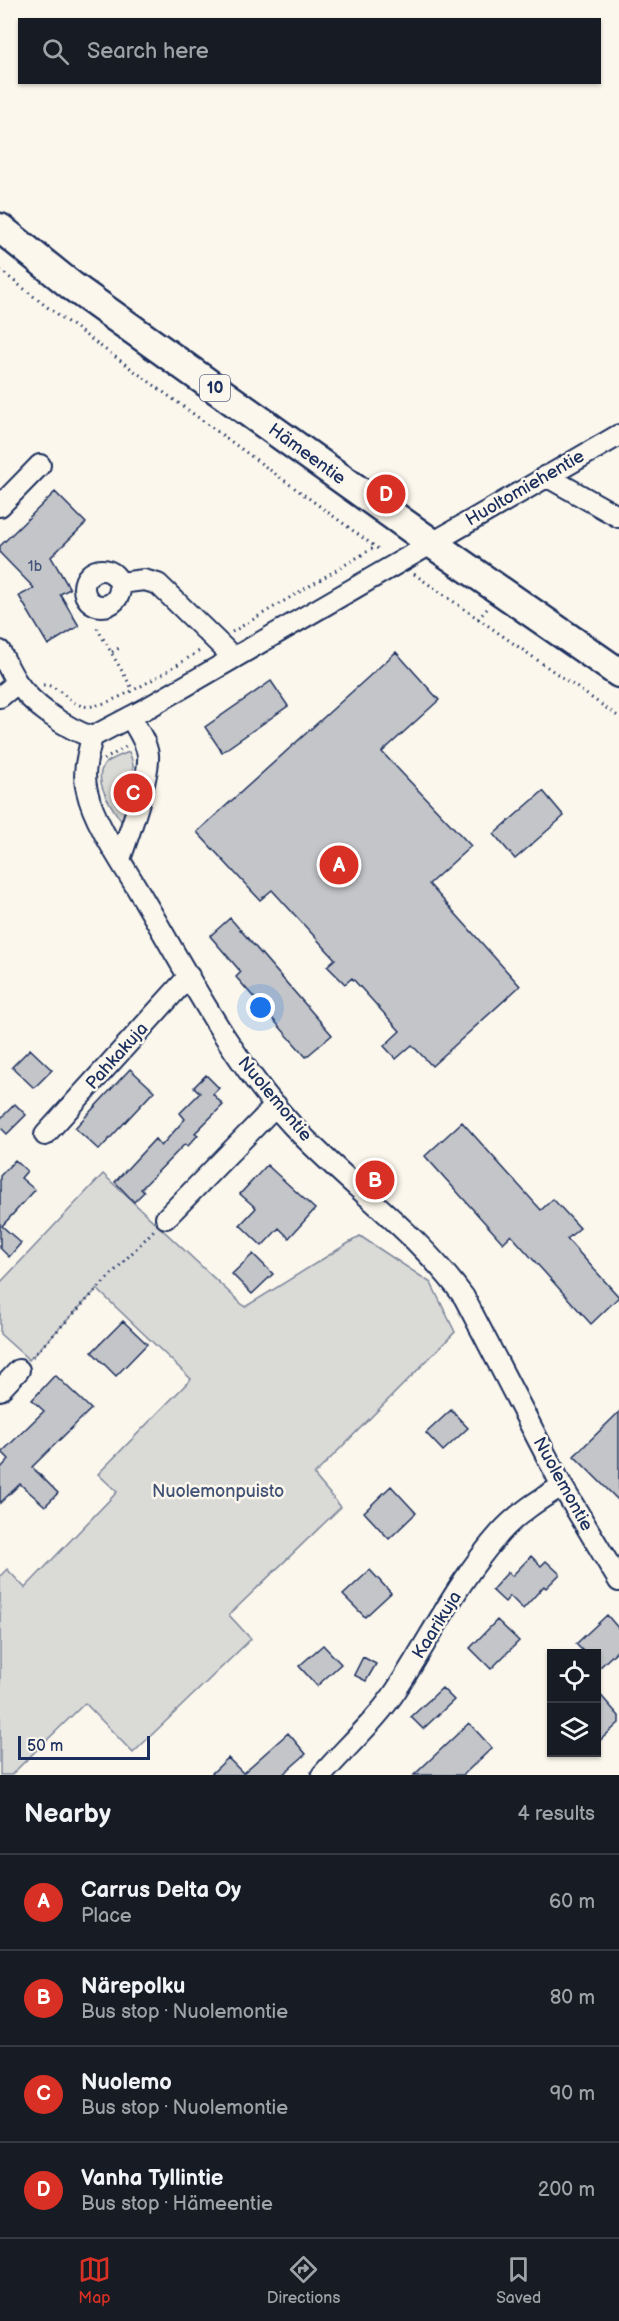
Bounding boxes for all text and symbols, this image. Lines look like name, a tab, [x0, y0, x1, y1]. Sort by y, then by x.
search box	[18, 18, 601, 84]
icon: search	[39, 35, 72, 68]
text: Search here	[87, 38, 209, 65]
road number: 10	[200, 375, 230, 401]
street label: Hämeentie	[264, 419, 350, 489]
street label: Huoltomiehentie	[462, 445, 588, 530]
pin: D	[366, 472, 406, 516]
house number: 1b	[28, 557, 43, 576]
pin: C	[114, 770, 152, 816]
pin: A	[320, 842, 358, 888]
your location	[246, 993, 275, 1022]
street label: Pahkakuja	[82, 1018, 152, 1094]
street label: Nuolemontie	[234, 1052, 317, 1146]
pin: B	[356, 1158, 394, 1202]
street label: Nuolemontie	[529, 1433, 598, 1535]
park label: Nuolemonpuisto	[152, 1481, 284, 1502]
street label: Kaarikuja	[408, 1587, 466, 1663]
map controls	[547, 1649, 601, 1757]
button: locate	[547, 1649, 601, 1703]
button: layers	[547, 1703, 601, 1757]
scale bar	[18, 1733, 150, 1760]
text: 50 m	[27, 1737, 63, 1756]
text: Nearby	[24, 1799, 111, 1830]
text: 4 results	[517, 1802, 595, 1826]
text: Carrus Delta Oy	[81, 1877, 241, 1904]
text: A	[37, 1890, 50, 1914]
text: 60 m	[549, 1890, 595, 1914]
text: Place	[81, 1904, 132, 1928]
text: Närepolku	[81, 1973, 185, 2000]
text: B	[36, 1986, 51, 2010]
text: 80 m	[550, 1986, 595, 2010]
text: Bus stop · Nuolemontie	[81, 2000, 288, 2024]
text: Nuolemo	[81, 2069, 172, 2096]
text: C	[36, 2082, 51, 2106]
text: 90 m	[550, 2082, 595, 2106]
text: Bus stop · Nuolemontie	[81, 2096, 288, 2120]
text: Vanha Tyllintie	[81, 2165, 224, 2192]
text: D	[37, 2178, 50, 2202]
text: 200 m	[538, 2178, 595, 2202]
text: Bus stop · Hämeentie	[81, 2192, 273, 2216]
tab: Map	[78, 2253, 111, 2308]
tab: Directions	[267, 2253, 340, 2308]
tab: Saved	[496, 2253, 541, 2308]

